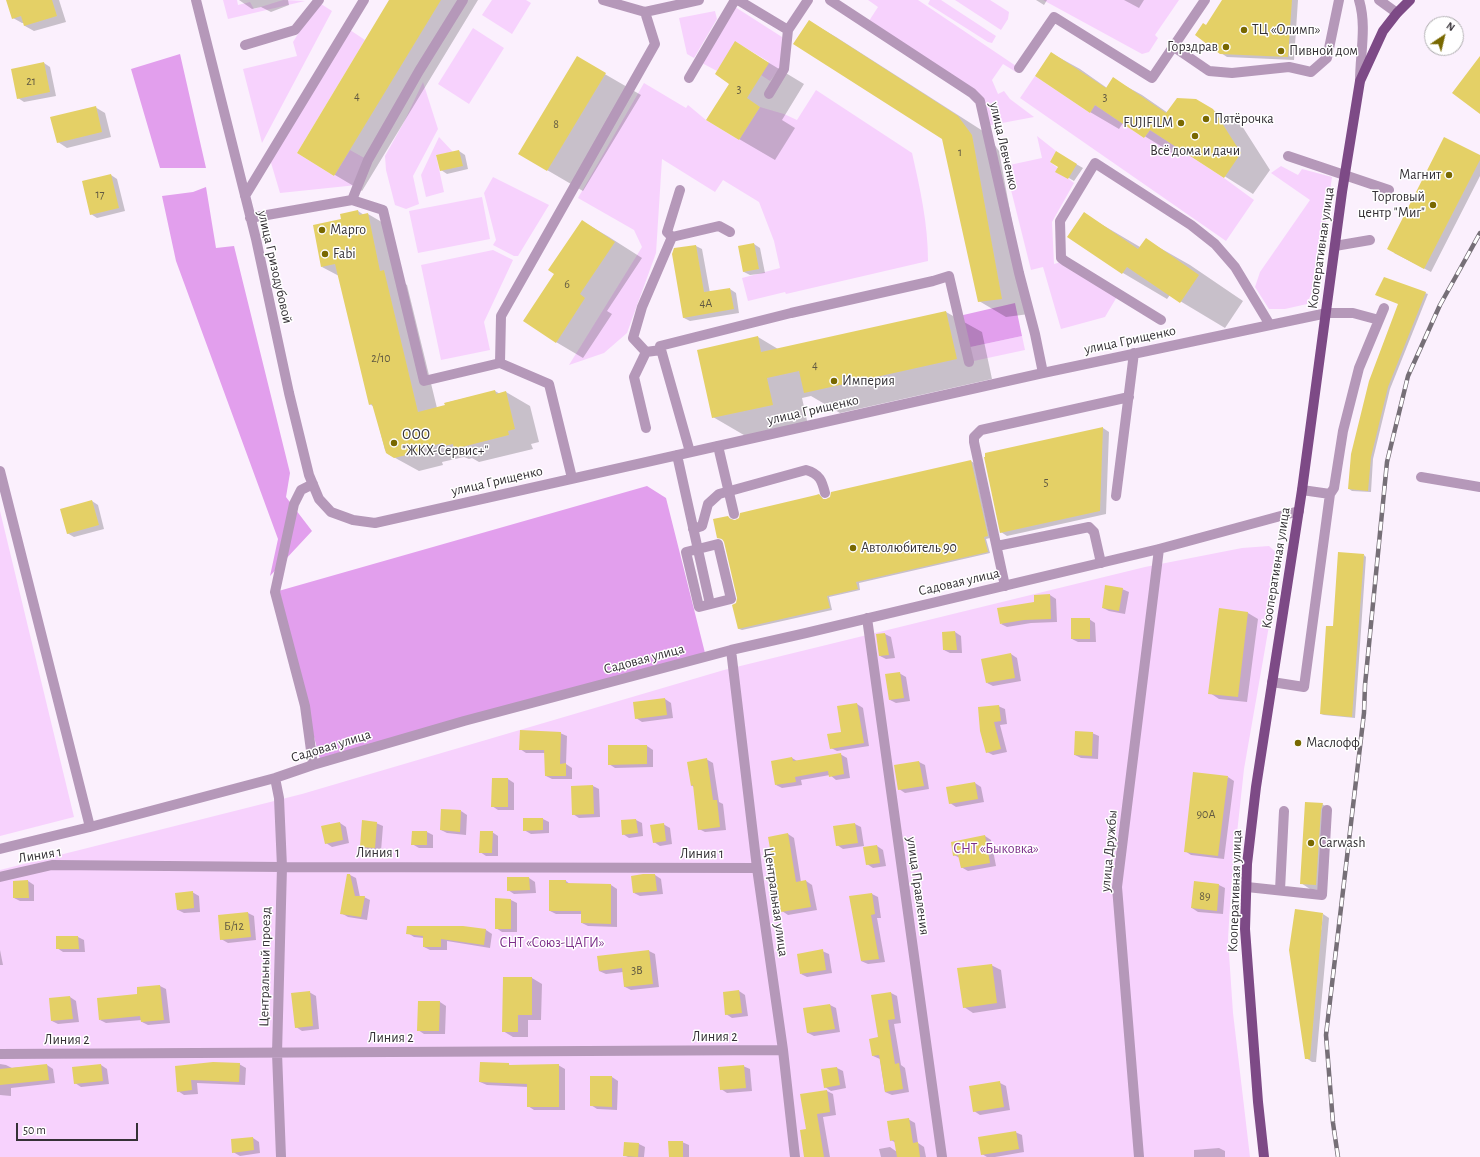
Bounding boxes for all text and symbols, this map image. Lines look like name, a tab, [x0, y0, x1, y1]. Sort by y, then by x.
north arrow	[1424, 16, 1464, 56]
text: N	[1444, 20, 1457, 33]
place label: ТЦ «Олимп»	[1252, 22, 1320, 38]
marker: ТЦ «Олимп»	[1239, 25, 1249, 35]
place label: Горздрав	[1167, 39, 1218, 55]
marker: Горздрав	[1221, 42, 1231, 52]
place label: Пивной дом	[1289, 43, 1358, 59]
marker: Пивной дом	[1276, 46, 1286, 56]
house number: 21	[26, 74, 36, 88]
house number: 3	[737, 82, 741, 96]
house number: 4	[354, 89, 360, 103]
house number: 3	[1103, 90, 1107, 104]
street label: улица Левченко	[986, 100, 1022, 192]
place label: Пятёрочка	[1214, 111, 1274, 127]
marker: Пятёрочка	[1201, 114, 1211, 124]
place label: FUJIFILM	[1123, 115, 1173, 131]
house number: 8	[553, 117, 559, 131]
marker: FUJIFILM	[1176, 118, 1186, 128]
marker: Всё дома и дачи	[1190, 131, 1200, 141]
place label: Всё дома и дачи	[1150, 143, 1240, 159]
house number: 1	[958, 145, 962, 159]
place label: Магнит	[1399, 167, 1441, 183]
marker: Магнит	[1444, 170, 1454, 180]
street label: Кооперативная улица	[1304, 186, 1338, 310]
house number: 17	[95, 187, 105, 201]
place label: Торговый центр "Миг"	[1358, 189, 1425, 222]
marker: Торговый центр "Миг"	[1428, 200, 1438, 210]
street label: улица Гризодубовой	[254, 209, 296, 325]
place label: Марго	[330, 222, 366, 238]
marker: Марго	[317, 225, 327, 235]
place label: Fabi	[333, 246, 356, 262]
marker: Fabi	[320, 249, 330, 259]
house number: 6	[564, 277, 570, 291]
house number: 4А	[700, 296, 712, 310]
street label: улица Грищенко	[1083, 322, 1177, 358]
house number: 2/10	[371, 351, 391, 365]
house number: 4	[812, 358, 818, 372]
place label: Империя	[842, 373, 895, 389]
marker: Империя	[829, 376, 839, 386]
street label: улица Грищенко	[766, 391, 860, 429]
place label: ООО "ЖКХ-Сервис+"	[402, 427, 488, 460]
marker: ООО "ЖКХ-Сервис+"	[389, 438, 399, 448]
street label: улица Грищенко	[450, 462, 544, 500]
house number: 5	[1043, 475, 1049, 489]
street label: Кооперативная улица	[1258, 506, 1294, 630]
place label: Автолюбитель 90	[861, 540, 957, 556]
marker: Автолюбитель 90	[848, 543, 858, 553]
street label: Садовая улица	[917, 564, 1001, 600]
street label: Садовая улица	[602, 640, 686, 678]
street label: Садовая улица	[289, 726, 373, 766]
place label: Маслофф	[1306, 735, 1360, 751]
marker: Маслофф	[1293, 738, 1303, 748]
house number: 90А	[1196, 807, 1216, 821]
street label: улица Дружбы	[1097, 809, 1121, 893]
street label: Кооперативная улица	[1224, 829, 1246, 953]
place label: Carwash	[1319, 835, 1365, 851]
street label: улица Правления	[903, 836, 933, 936]
marker: Carwash	[1306, 838, 1316, 848]
park label: СНТ «Быковка»	[953, 841, 1039, 857]
street label: Линия 1	[17, 843, 63, 867]
street label: Линия 1	[356, 845, 400, 861]
street label: Линия 1	[680, 846, 724, 862]
street label: Центральная улица	[760, 846, 792, 958]
house number: 89	[1199, 889, 1211, 903]
street label: Центральный проезд	[256, 907, 274, 1027]
house number: Б/12	[224, 919, 244, 933]
park label: СНТ «Союз-ЦАГИ»	[500, 935, 604, 951]
house number: 3В	[631, 963, 643, 977]
street label: Линия 2	[692, 1029, 738, 1045]
street label: Линия 2	[368, 1030, 414, 1046]
street label: Линия 2	[44, 1032, 90, 1048]
scale bar	[18, 1115, 140, 1141]
text: 50 m	[23, 1124, 46, 1136]

